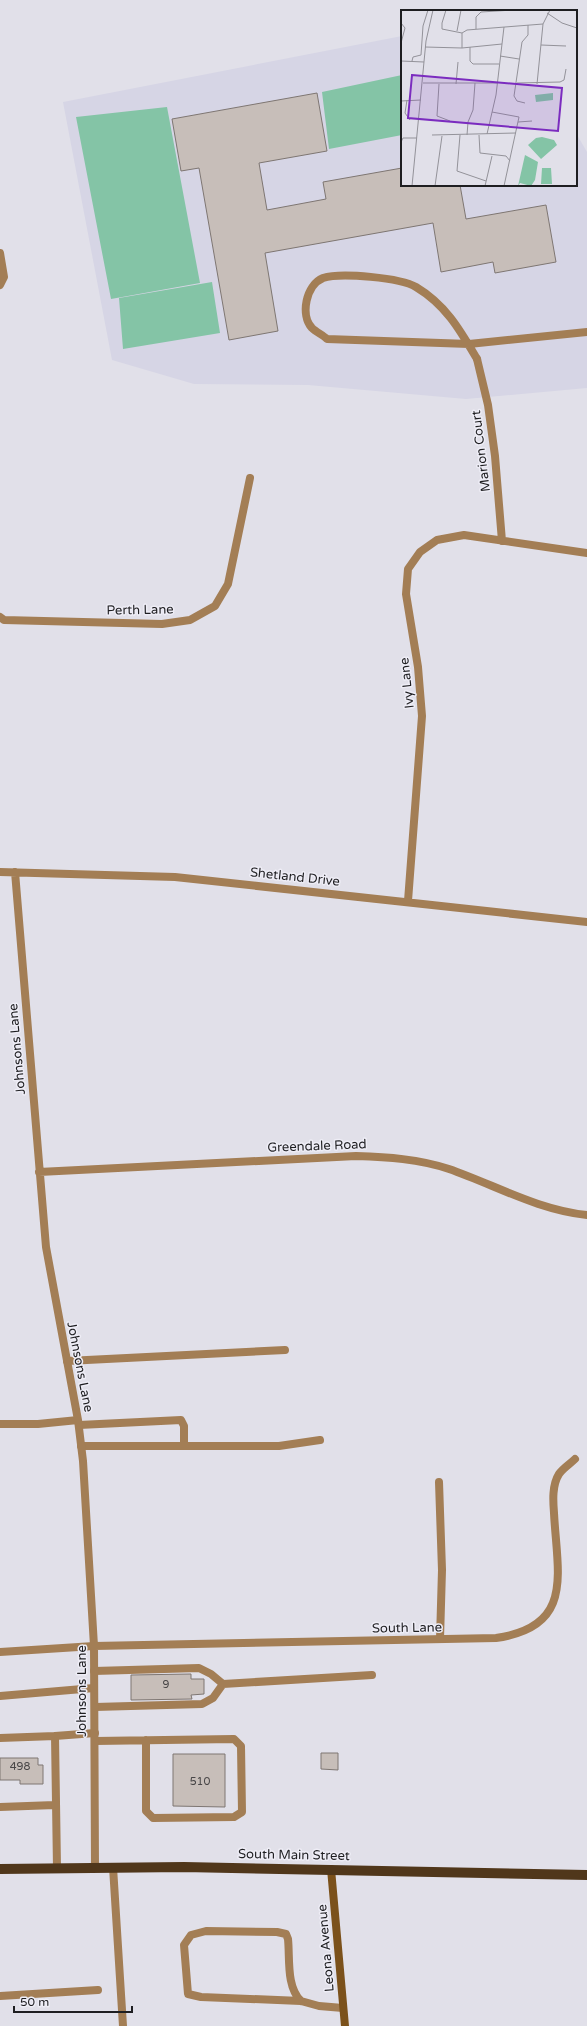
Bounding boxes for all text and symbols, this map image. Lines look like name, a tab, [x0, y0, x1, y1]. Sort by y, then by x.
inset map	[401, 10, 577, 186]
street label: Marion Court	[468, 409, 494, 493]
street label: Perth Lane	[106, 601, 174, 619]
street label: Ivy Lane	[396, 657, 418, 709]
street label: Shetland Drive	[249, 864, 341, 890]
street label: Johnsons Lane	[5, 1003, 29, 1095]
street label: Greendale Road	[267, 1136, 367, 1156]
street label: Johnsons Lane	[63, 1321, 97, 1413]
street label: South Lane	[372, 1619, 442, 1637]
street label: Johnsons Lane	[74, 1645, 90, 1737]
house number: 9	[163, 1678, 170, 1691]
house number: 498	[10, 1760, 30, 1773]
house number: 510	[190, 1775, 210, 1788]
street label: South Main Street	[238, 1846, 350, 1864]
street label: Leona Avenue	[314, 1904, 338, 1992]
scale bar	[14, 1988, 132, 2014]
text: 50 m	[20, 1995, 49, 2009]

